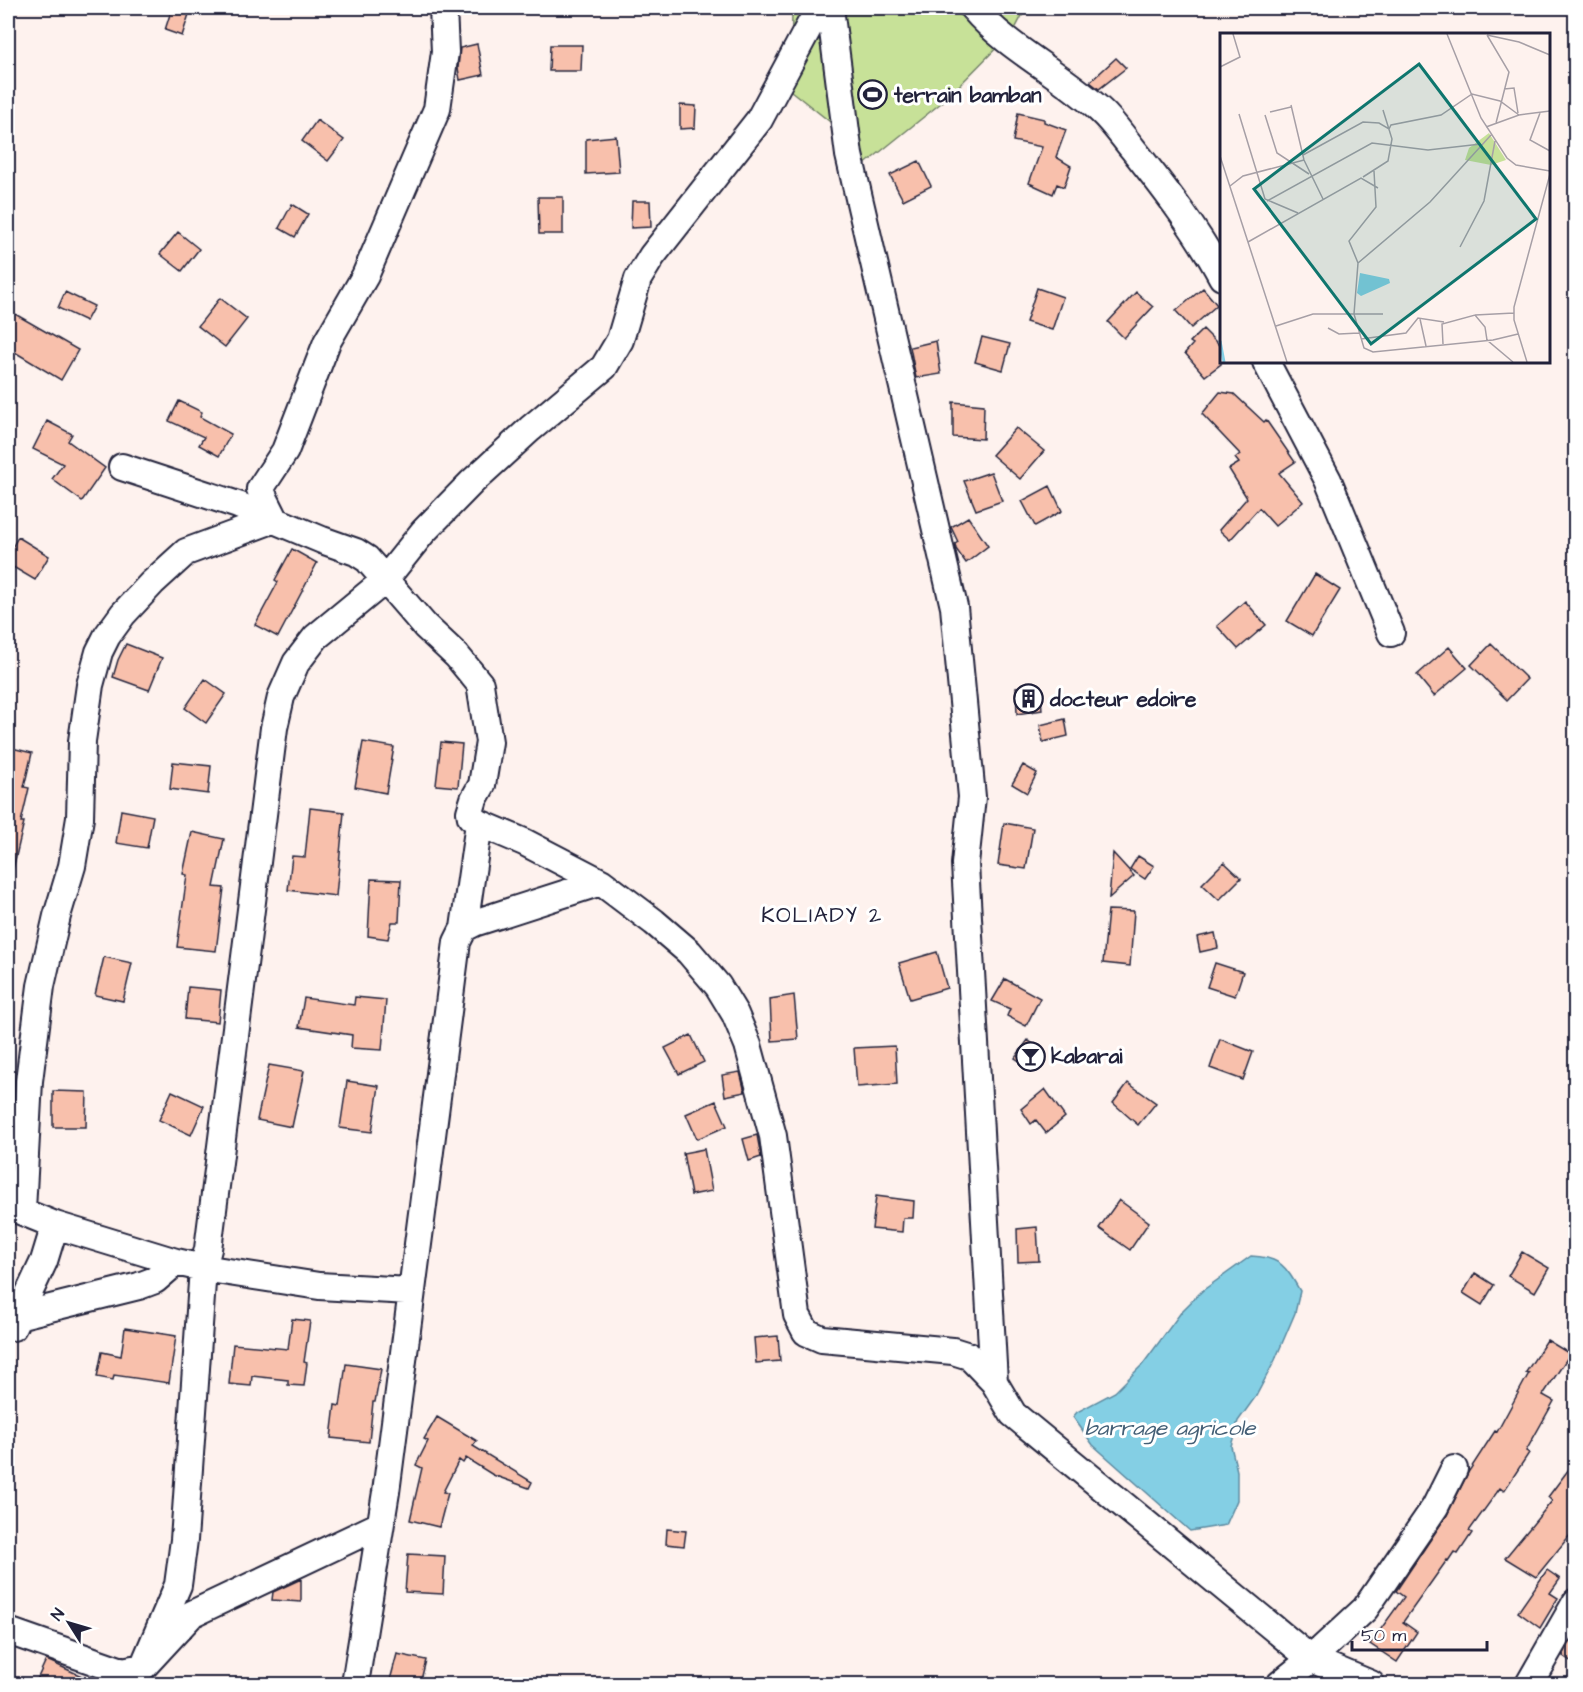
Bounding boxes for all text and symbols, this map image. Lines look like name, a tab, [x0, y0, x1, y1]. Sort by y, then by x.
inset map	[1220, 33, 1550, 363]
sports icon: terrain bamban	[857, 79, 889, 111]
place label: terrain bamban	[893, 81, 1042, 110]
building icon: docteur edoire	[1013, 683, 1045, 715]
place label: docteur edoire	[1049, 685, 1197, 714]
district label: KOLIADY 2	[761, 900, 883, 931]
bar icon: kabarai	[1014, 1040, 1046, 1072]
place label: kabarai	[1051, 1042, 1123, 1071]
water label: barrage agricole	[1085, 1413, 1256, 1445]
north arrow	[39, 1593, 99, 1653]
text: N	[46, 1604, 70, 1625]
scale bar	[1352, 1614, 1487, 1652]
text: 50 m	[1361, 1623, 1406, 1648]

